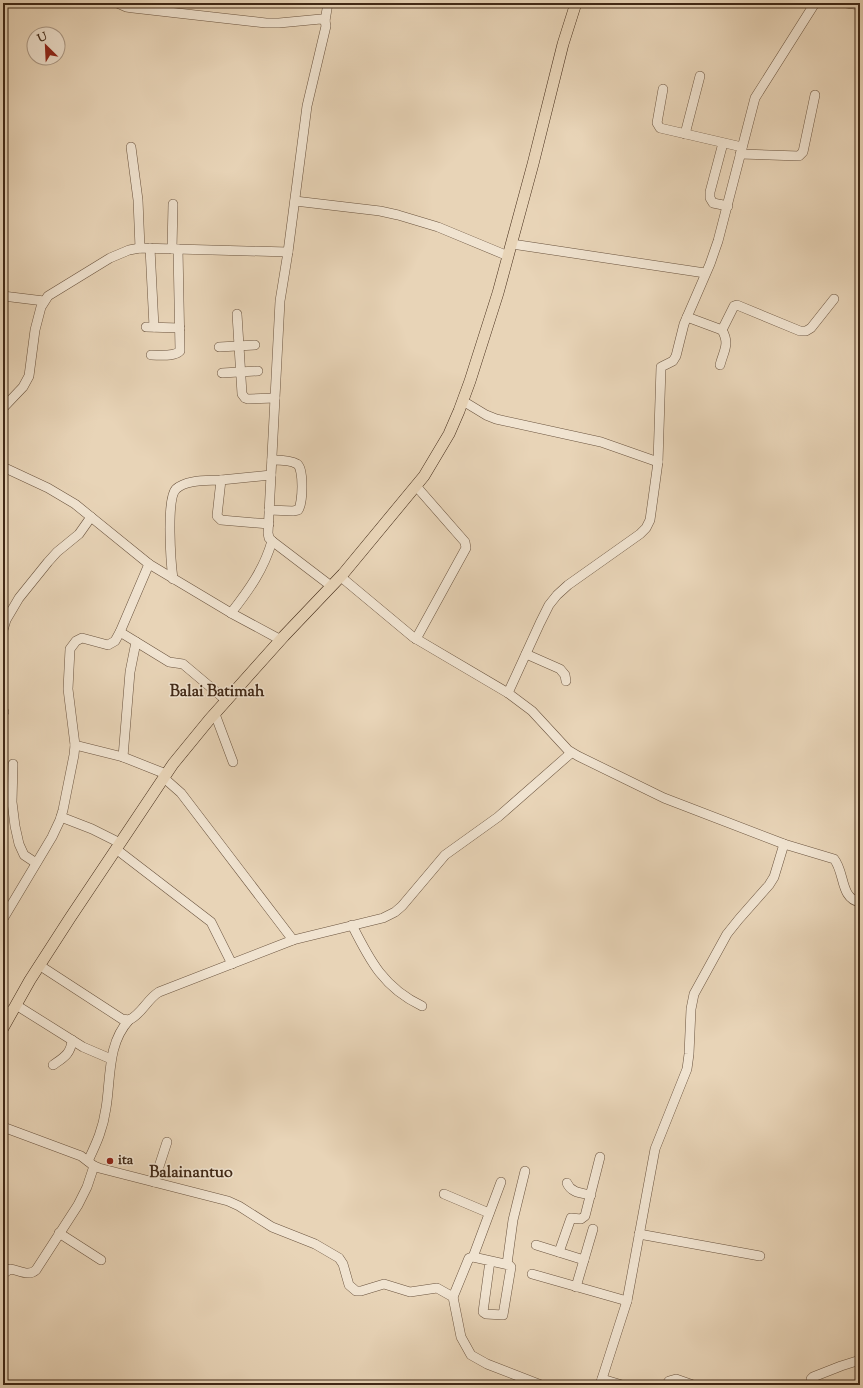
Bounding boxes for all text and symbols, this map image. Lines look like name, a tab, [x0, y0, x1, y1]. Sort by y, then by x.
north arrow	[26, 26, 66, 66]
text: U	[34, 29, 50, 47]
district label: Balai Batimah	[170, 681, 265, 704]
place label: ita	[118, 1151, 134, 1171]
marker: ita	[105, 1156, 115, 1166]
district label: Balainantuo	[149, 1162, 233, 1185]

